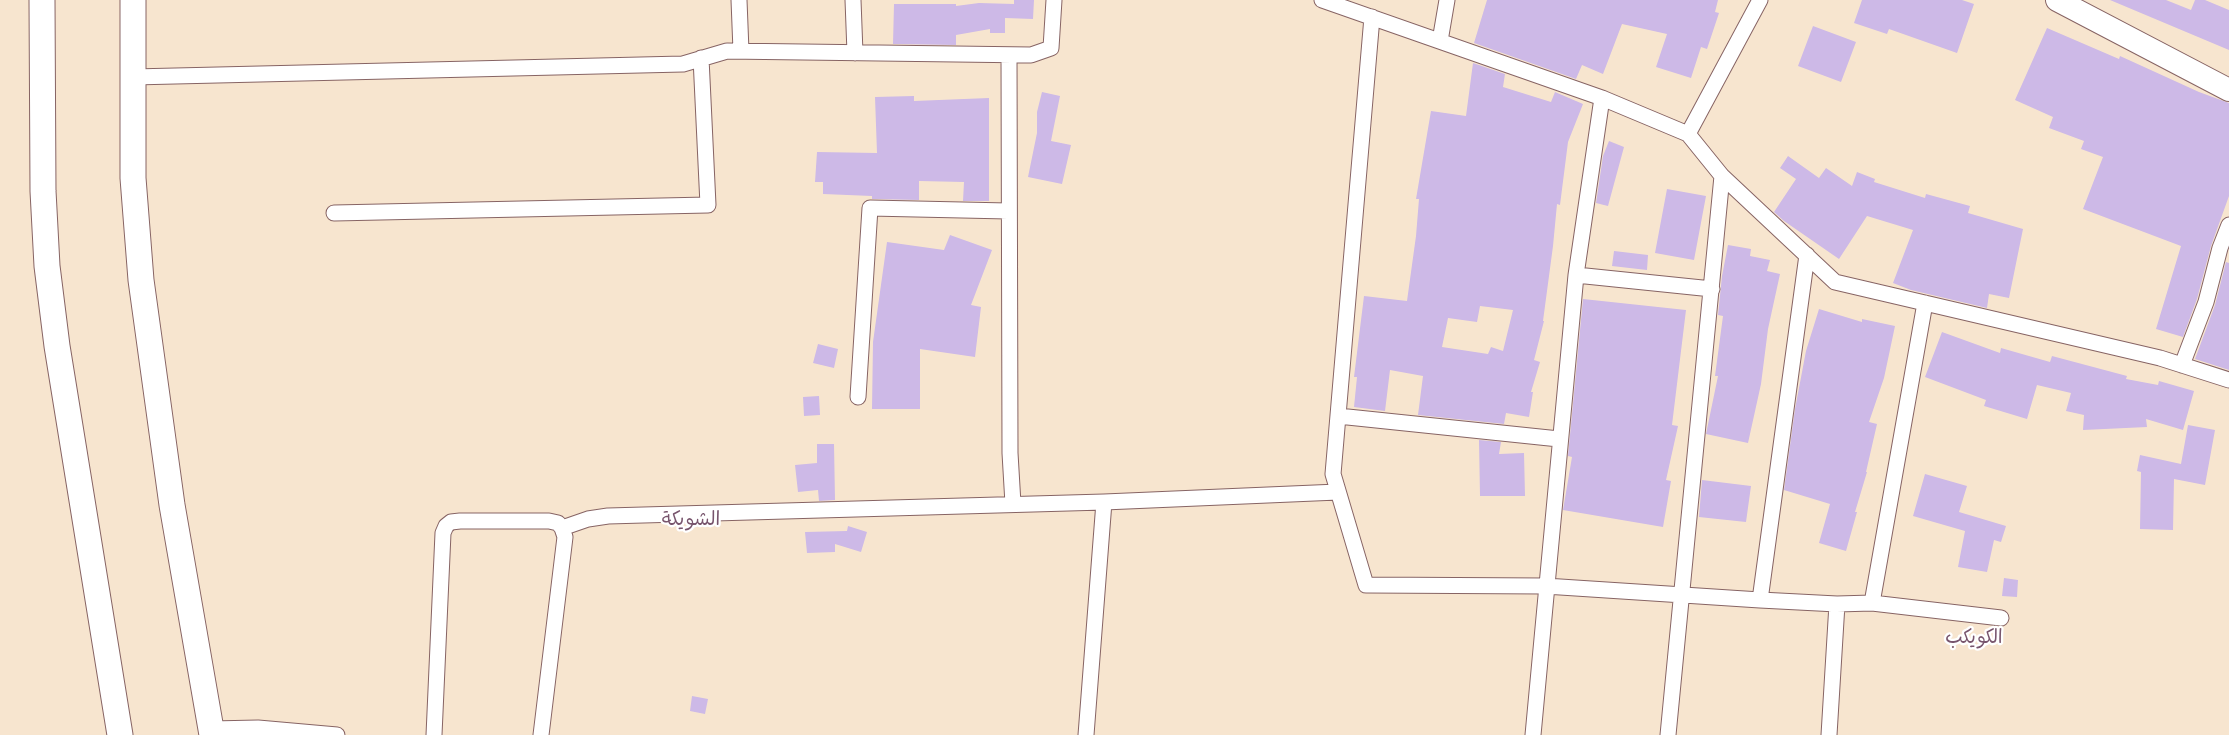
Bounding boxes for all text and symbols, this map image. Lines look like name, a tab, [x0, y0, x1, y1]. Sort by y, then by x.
district label: الشويكة	[662, 509, 720, 531]
district label: الكويكب	[1945, 627, 2003, 649]

